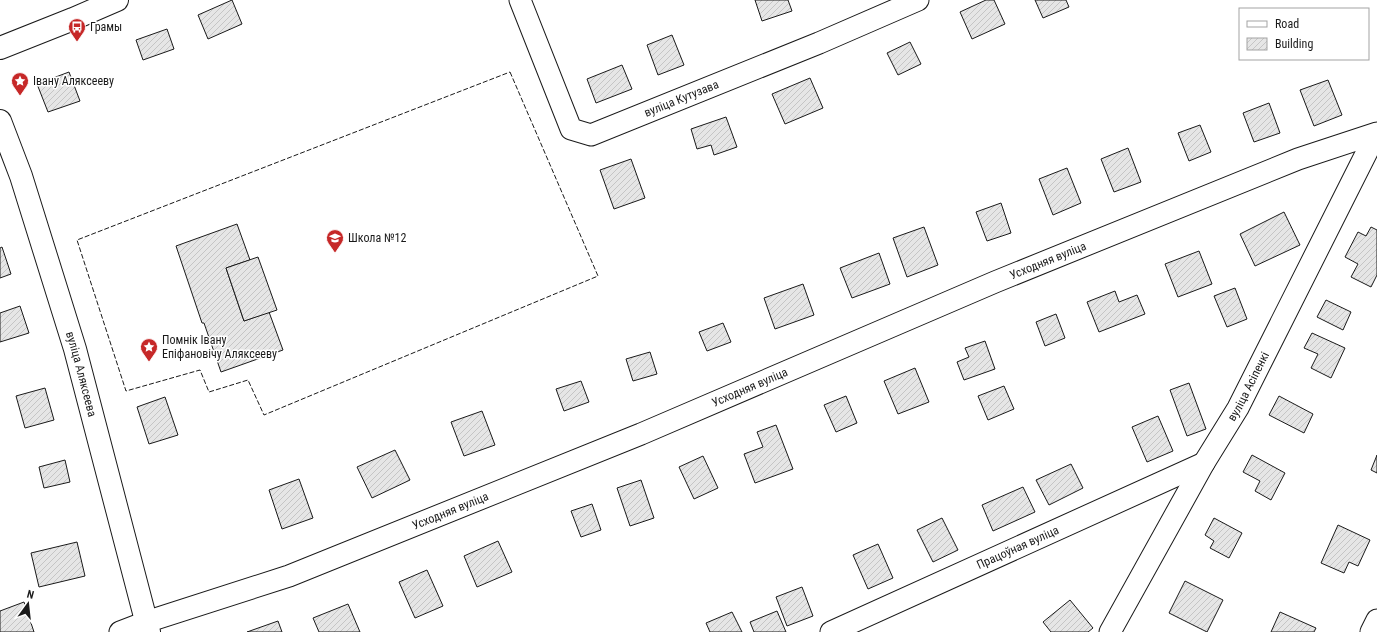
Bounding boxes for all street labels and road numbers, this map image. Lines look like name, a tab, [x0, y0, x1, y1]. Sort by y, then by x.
street label: вуліца Кутузава	[642, 77, 721, 120]
street label: Усходняя вуліца	[1008, 239, 1088, 282]
street label: вуліца Аляксеева	[63, 330, 99, 418]
street label: вуліца Асіпенкі	[1225, 349, 1272, 424]
street label: Усходняя вуліца	[710, 365, 790, 410]
street label: Усходняя вуліца	[410, 489, 491, 533]
street label: Працоўная вуліца	[975, 523, 1061, 572]

